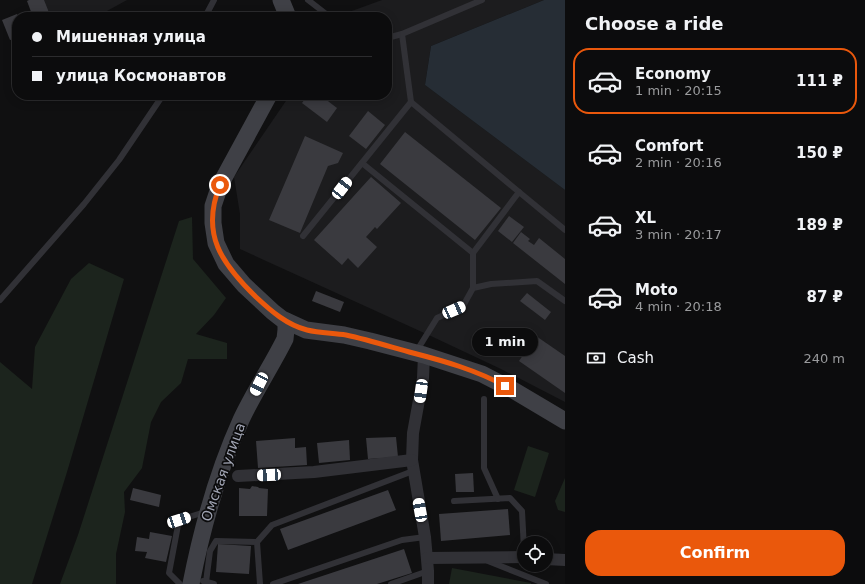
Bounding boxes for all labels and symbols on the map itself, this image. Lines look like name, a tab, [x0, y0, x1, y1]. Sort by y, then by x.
car	[330, 175, 354, 201]
route start	[211, 176, 229, 194]
car	[441, 300, 467, 320]
callout: 1 min	[472, 328, 538, 356]
car	[248, 371, 270, 397]
route end	[496, 377, 514, 395]
car	[413, 378, 429, 404]
street label: Омская улица	[198, 421, 248, 523]
car	[257, 468, 281, 482]
car	[412, 497, 428, 523]
car	[166, 511, 192, 529]

